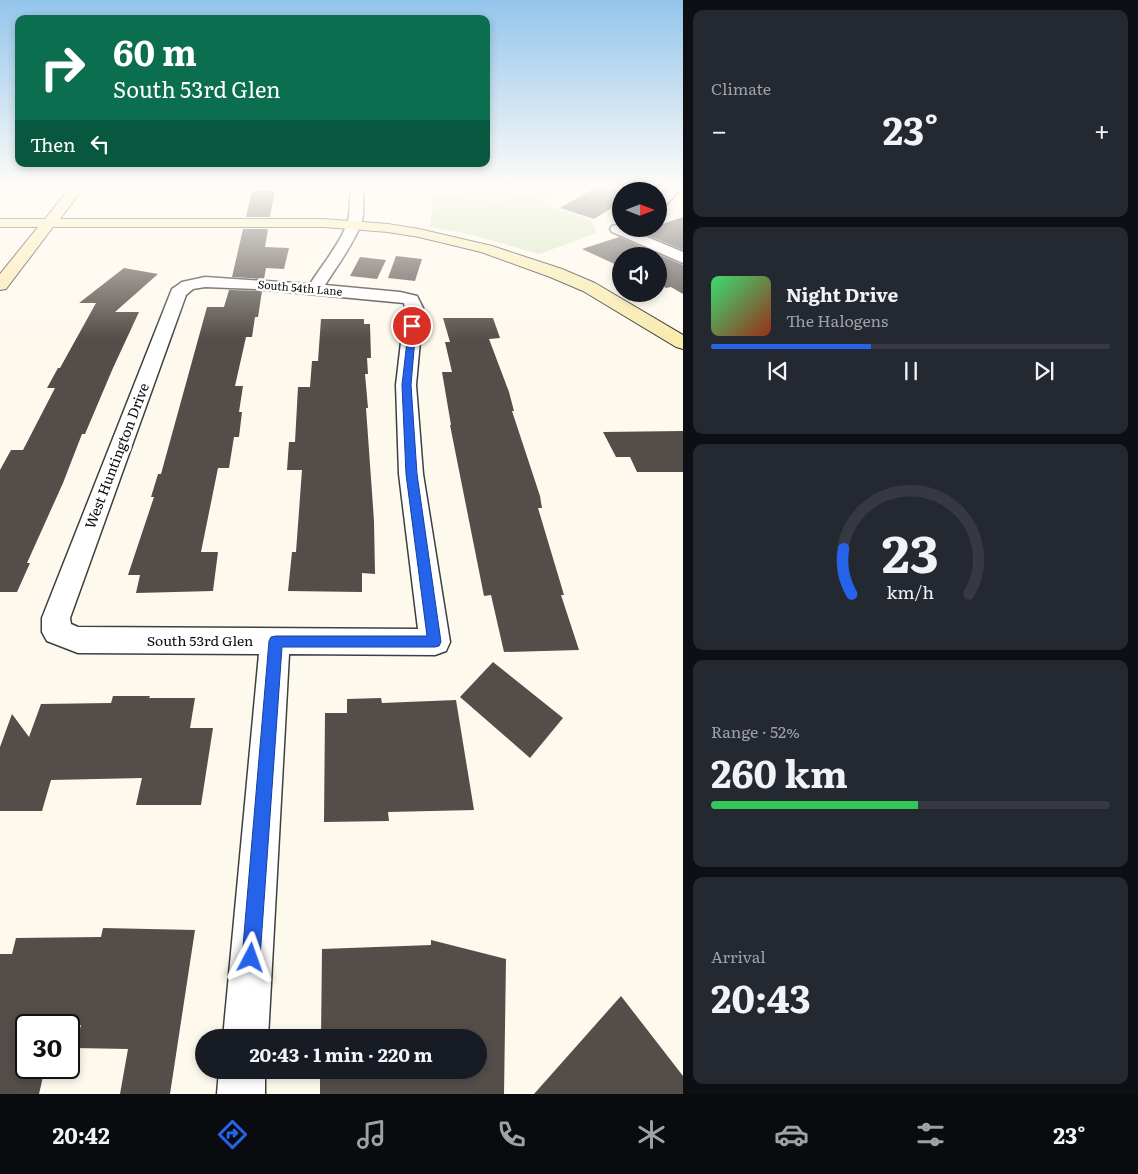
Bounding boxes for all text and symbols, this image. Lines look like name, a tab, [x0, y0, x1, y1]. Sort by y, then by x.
text: 60 m	[113, 25, 197, 77]
icon: right	[30, 35, 95, 100]
text: South 53rd Glen	[113, 72, 281, 105]
text: Climate	[711, 76, 771, 100]
text: 23°	[883, 100, 938, 157]
text: −	[711, 108, 727, 150]
text: +	[1094, 108, 1110, 150]
text: Then	[30, 130, 76, 158]
icon: left	[86, 130, 114, 158]
north arrow	[612, 182, 668, 238]
map controls	[612, 182, 667, 302]
button: sound	[612, 247, 667, 302]
street label: South 54th Lane	[257, 275, 343, 299]
text: Night Drive	[786, 280, 898, 308]
pin	[391, 305, 433, 347]
text: The Halogens	[786, 308, 888, 332]
icon: arrive	[398, 312, 426, 340]
icon: previous	[764, 357, 792, 385]
icon: pause	[897, 357, 925, 385]
icon: next	[1030, 357, 1058, 385]
street label: West Huntington Drive	[79, 380, 153, 531]
text: 23	[882, 512, 939, 589]
text: km/h	[887, 578, 934, 605]
street label: South 53rd Glen	[147, 630, 253, 650]
text: Range · 52%	[711, 719, 800, 743]
text: 260 km	[711, 743, 848, 800]
position arrow	[224, 931, 276, 983]
text: Arrival	[711, 944, 766, 968]
text: 20:43	[711, 968, 811, 1025]
speed limit sign: 30	[15, 1014, 80, 1079]
text: 20:43 · 1 min · 220 m	[249, 1040, 433, 1068]
icon: directions	[215, 1117, 250, 1152]
icon: music	[354, 1117, 389, 1152]
icon: phone	[494, 1117, 529, 1152]
icon: climate	[634, 1117, 669, 1152]
icon: car	[774, 1117, 809, 1152]
icon: filters	[913, 1117, 948, 1152]
text: 20:42	[52, 1118, 110, 1151]
text: 23°	[1053, 1118, 1086, 1151]

